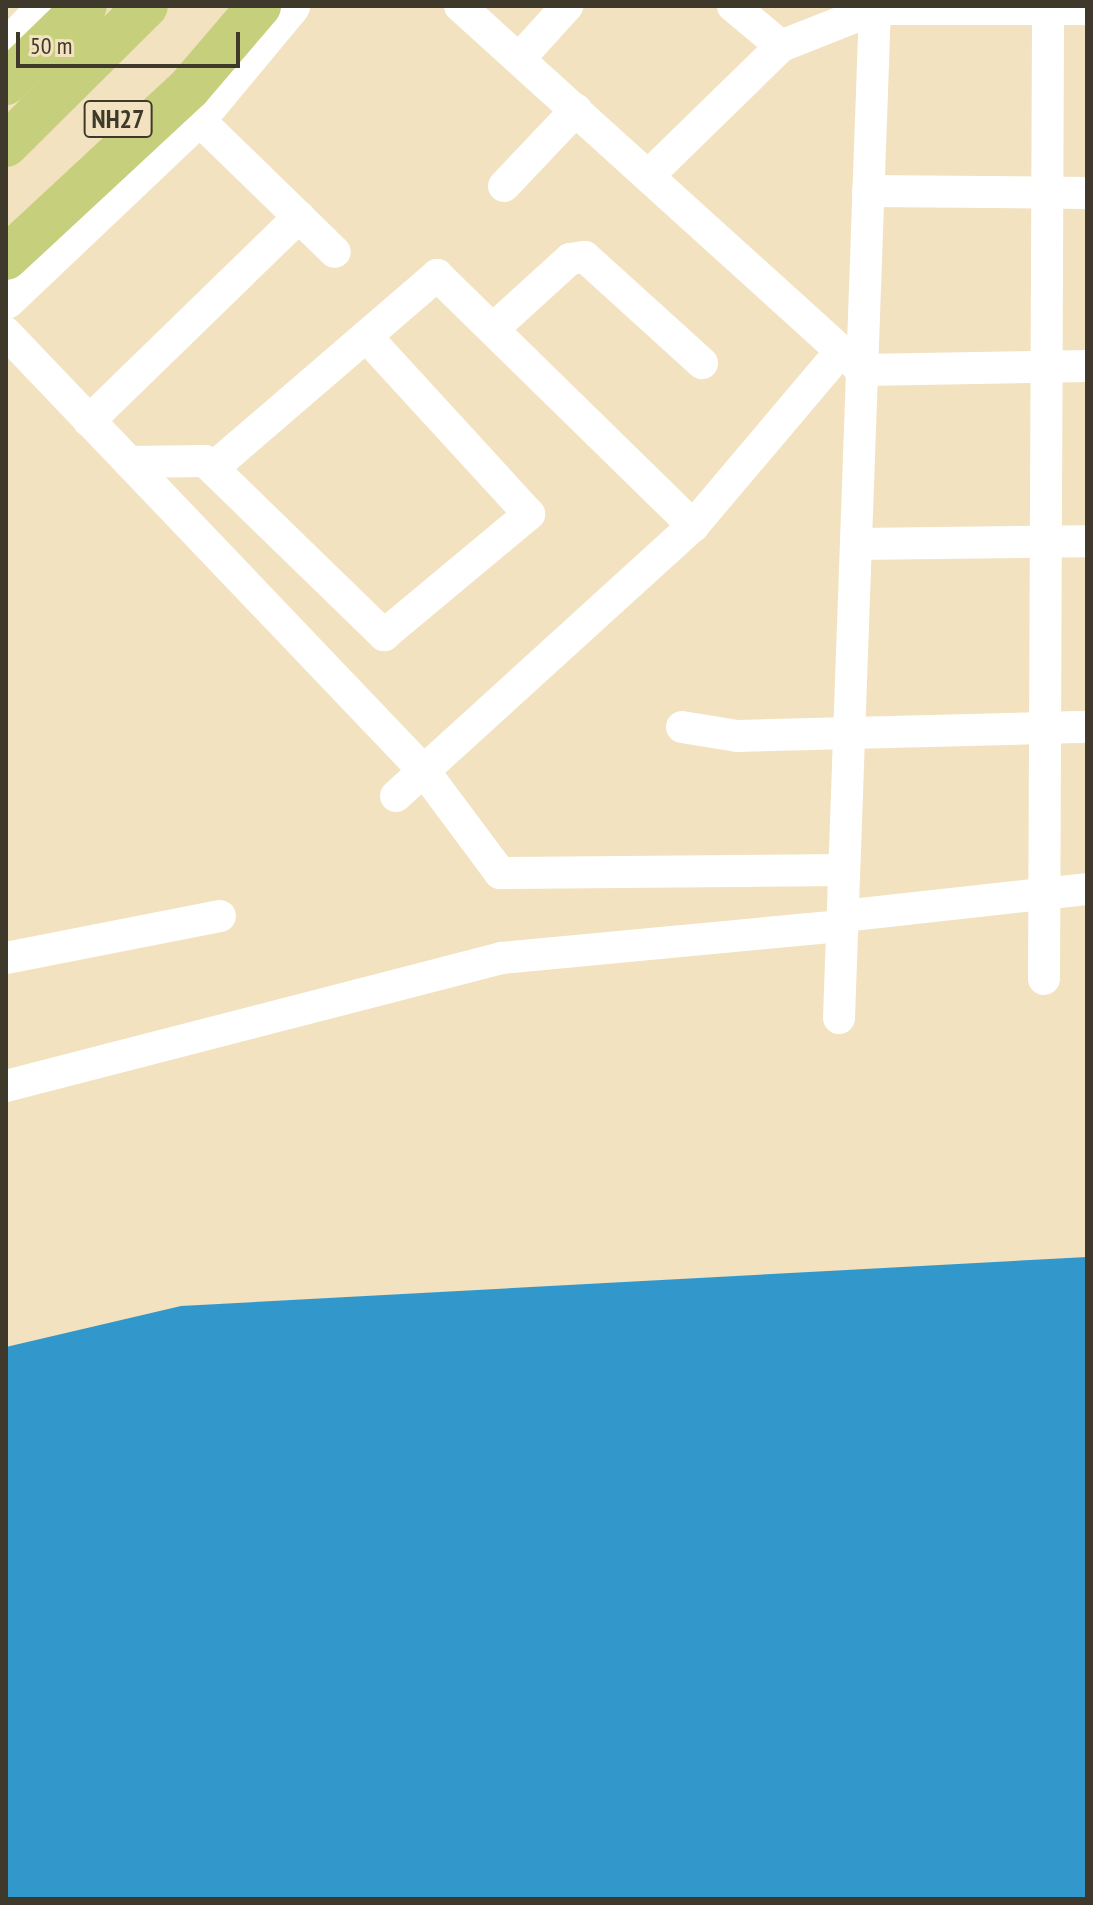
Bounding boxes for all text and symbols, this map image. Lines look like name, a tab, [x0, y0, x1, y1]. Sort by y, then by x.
scale bar	[20, 16, 244, 66]
text: 50 m	[30, 30, 72, 61]
road number: NH27	[82, 97, 154, 141]

